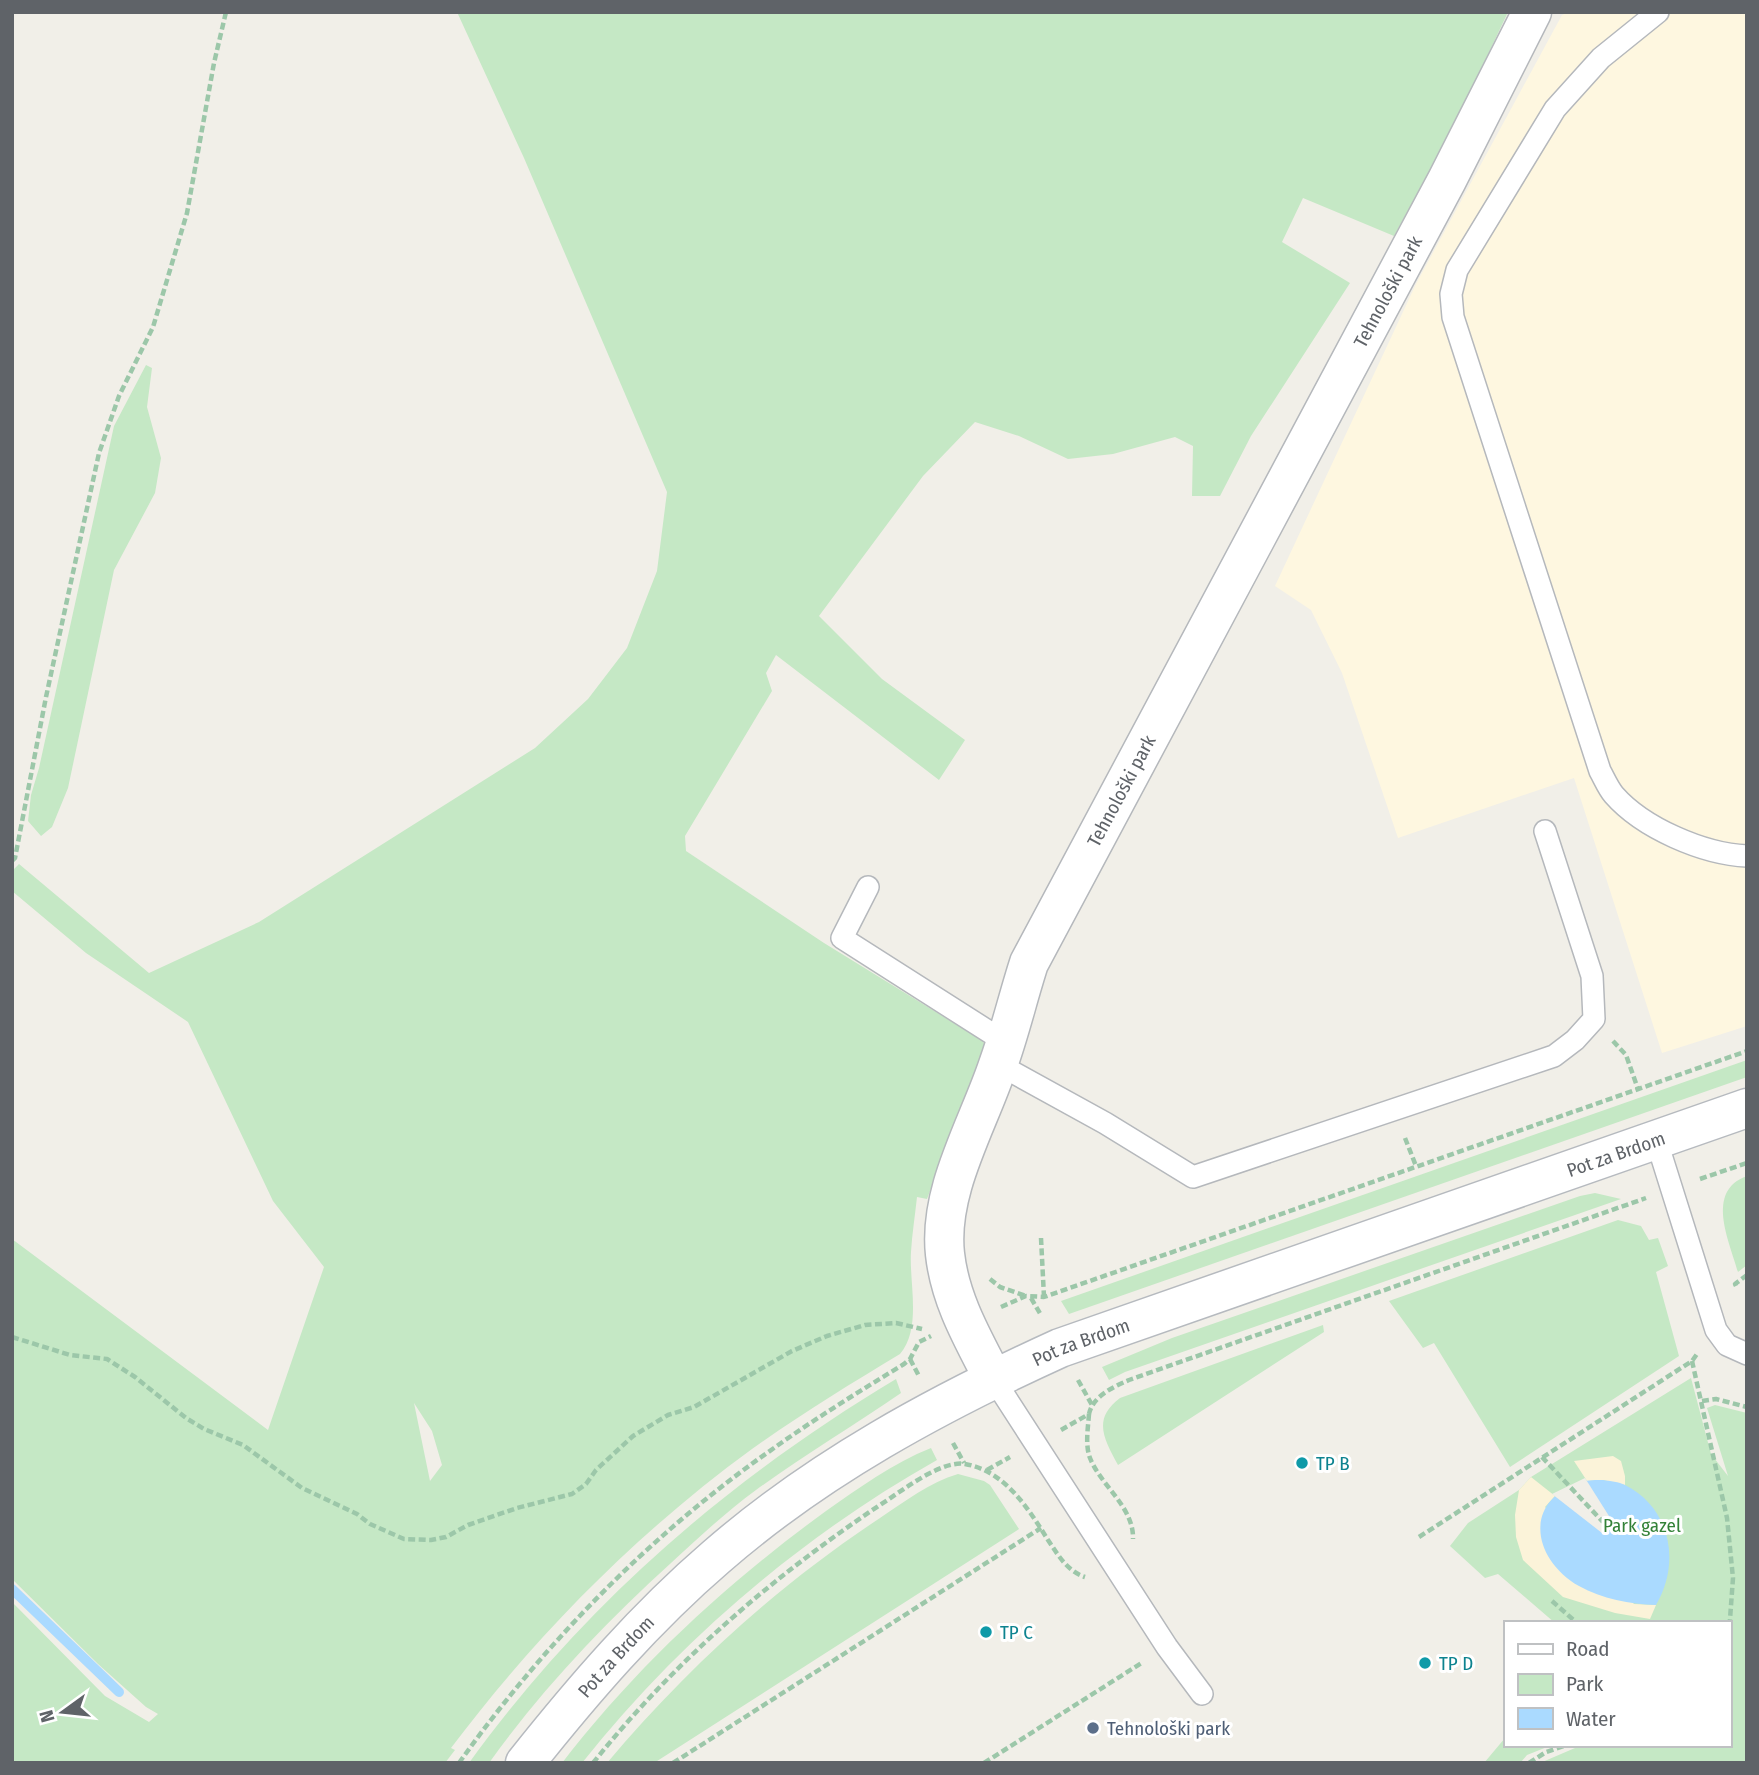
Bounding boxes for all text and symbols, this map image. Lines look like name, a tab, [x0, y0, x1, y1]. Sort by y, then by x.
street label: Tehnološki park	[1348, 231, 1427, 351]
street label: Tehnološki park	[1082, 731, 1160, 850]
street label: Pot za Brdom	[1564, 1126, 1668, 1182]
street label: Pot za Brdom	[1028, 1313, 1133, 1371]
place label: TP B	[1316, 1452, 1350, 1475]
marker: TP B	[1294, 1455, 1310, 1471]
park label: Park gazel	[1603, 1514, 1681, 1537]
street label: Pot za Brdom	[573, 1611, 659, 1702]
place label: TP C	[1000, 1621, 1033, 1644]
legend	[1504, 1621, 1731, 1747]
marker: TP C	[978, 1624, 994, 1640]
text: Road	[1566, 1636, 1610, 1662]
place label: TP D	[1439, 1652, 1473, 1675]
marker: TP D	[1417, 1655, 1433, 1671]
text: Park	[1566, 1671, 1604, 1697]
north arrow	[28, 1677, 98, 1747]
text: Water	[1566, 1706, 1616, 1732]
text: N	[34, 1708, 60, 1725]
place label: Tehnološki park	[1107, 1717, 1230, 1740]
marker: Tehnološki park	[1085, 1720, 1101, 1736]

